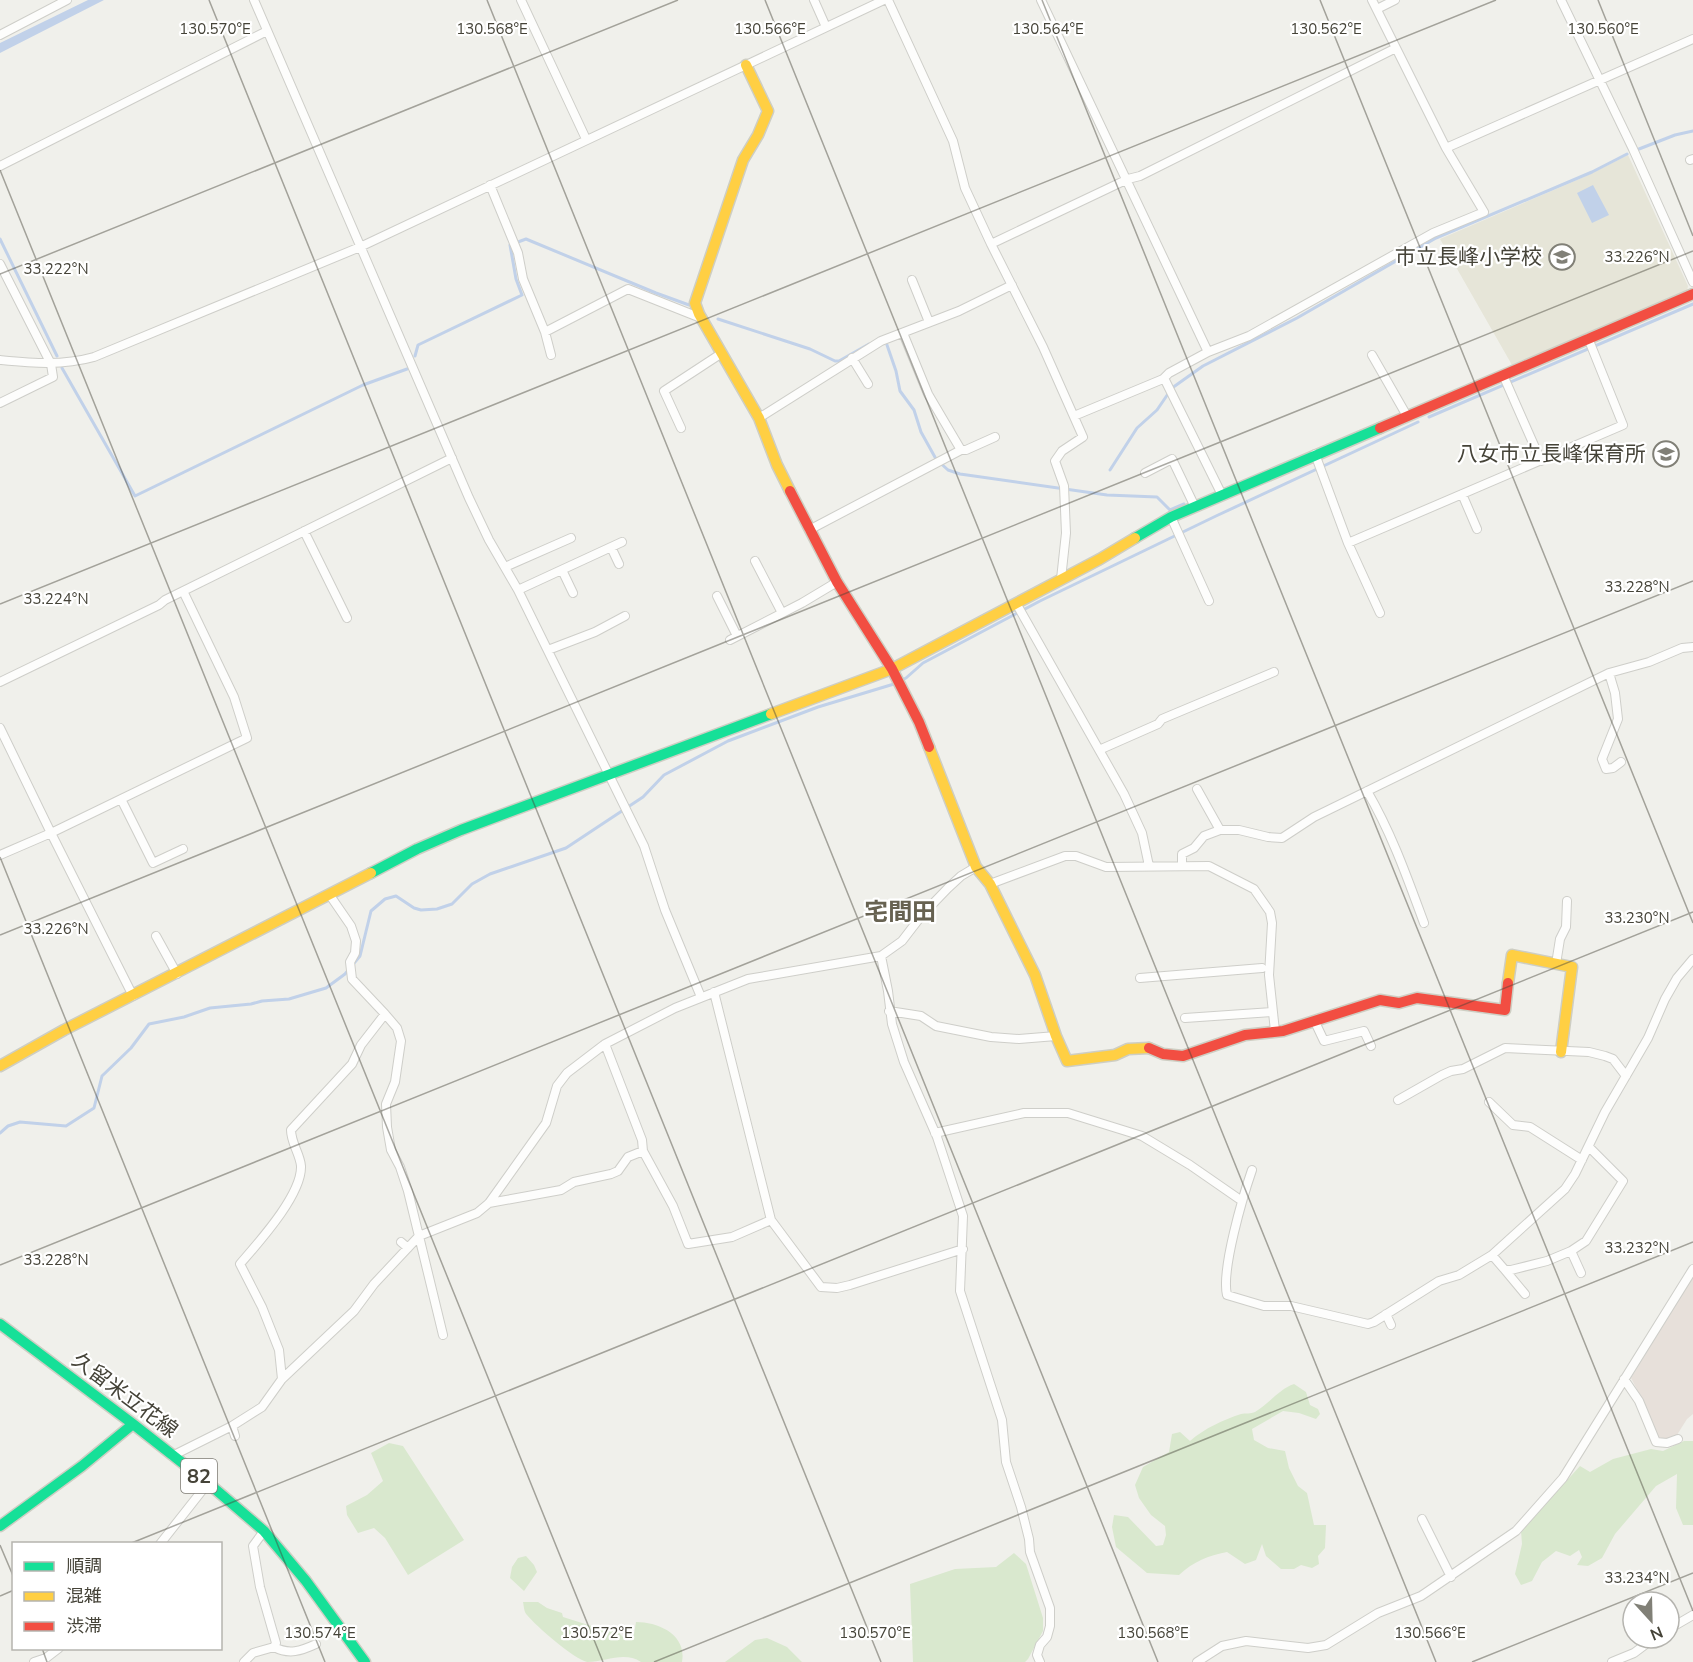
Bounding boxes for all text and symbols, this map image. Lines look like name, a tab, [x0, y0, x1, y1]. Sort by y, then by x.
text: 130.570°E	[179, 19, 251, 39]
text: 130.568°E	[456, 19, 528, 39]
text: 130.566°E	[734, 19, 806, 39]
text: 130.564°E	[1012, 19, 1084, 39]
text: 130.562°E	[1290, 19, 1362, 39]
text: 130.560°E	[1567, 19, 1639, 39]
school or university icon: 市立長峰小学校	[1547, 242, 1577, 272]
place label: 市立長峰小学校	[1395, 243, 1542, 271]
text: 33.226°N	[1604, 247, 1670, 267]
text: 33.222°N	[23, 259, 89, 279]
school or university icon: 八女市立長峰保育所	[1651, 439, 1681, 469]
place label: 八女市立長峰保育所	[1457, 440, 1646, 468]
text: 33.228°N	[1604, 577, 1670, 597]
text: 33.224°N	[23, 589, 89, 609]
district label: 宅間田	[864, 896, 936, 928]
text: 33.230°N	[1604, 908, 1670, 928]
text: 33.226°N	[23, 919, 89, 939]
text: 33.232°N	[1604, 1238, 1670, 1258]
text: 33.228°N	[23, 1250, 89, 1270]
street label: 久留米立花線	[66, 1346, 184, 1444]
road number: 82	[181, 1459, 217, 1493]
legend	[12, 1542, 222, 1650]
text: 順調	[66, 1554, 102, 1578]
text: 33.234°N	[1604, 1568, 1670, 1588]
text: 混雑	[66, 1584, 102, 1608]
north arrow	[1621, 1590, 1681, 1650]
text: 渋滞	[66, 1614, 102, 1638]
text: N	[1647, 1621, 1666, 1645]
text: 130.574°E	[284, 1623, 356, 1643]
text: 130.572°E	[561, 1623, 633, 1643]
text: 130.570°E	[839, 1623, 911, 1643]
text: 130.568°E	[1117, 1623, 1189, 1643]
text: 130.566°E	[1394, 1623, 1466, 1643]

